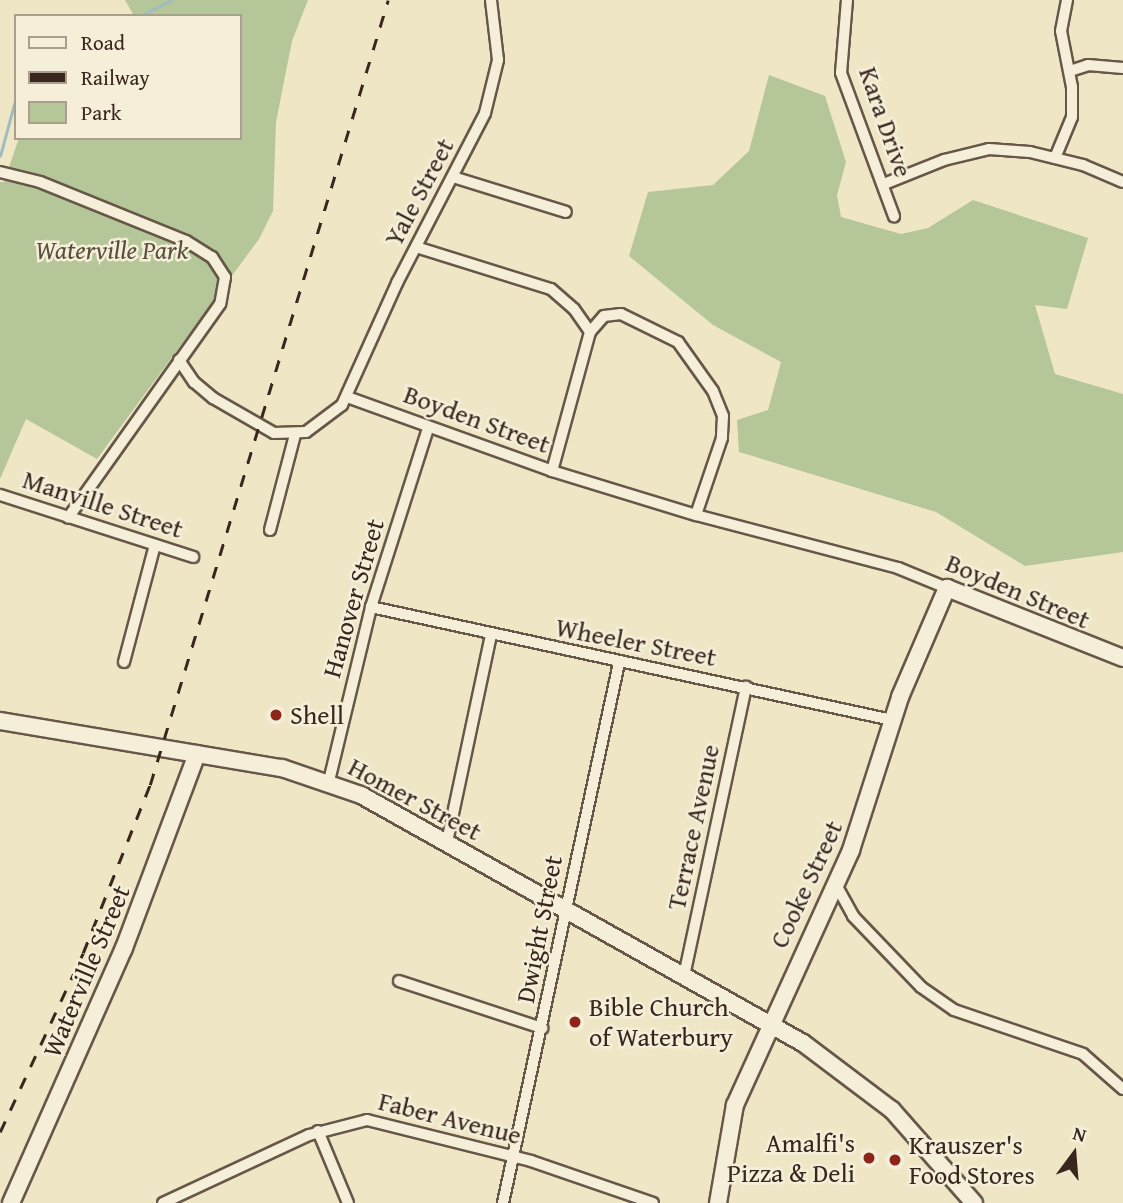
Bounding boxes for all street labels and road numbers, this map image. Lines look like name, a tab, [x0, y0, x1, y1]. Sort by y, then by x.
street label: Kara Drive	[853, 63, 919, 181]
street label: Yale Street	[378, 133, 460, 251]
street label: Boyden Street	[400, 378, 554, 460]
street label: Manville Street	[19, 463, 187, 545]
street label: Hanover Street	[315, 515, 391, 681]
street label: Boyden Street	[941, 547, 1095, 635]
street label: Wheeler Street	[553, 611, 719, 673]
street label: Terrace Avenue	[660, 741, 726, 913]
street label: Homer Street	[343, 751, 487, 847]
street label: Cooke Street	[763, 815, 849, 953]
street label: Dwight Street	[509, 853, 569, 1005]
street label: Waterville Street	[36, 880, 136, 1062]
street label: Faber Avenue	[375, 1085, 525, 1151]

